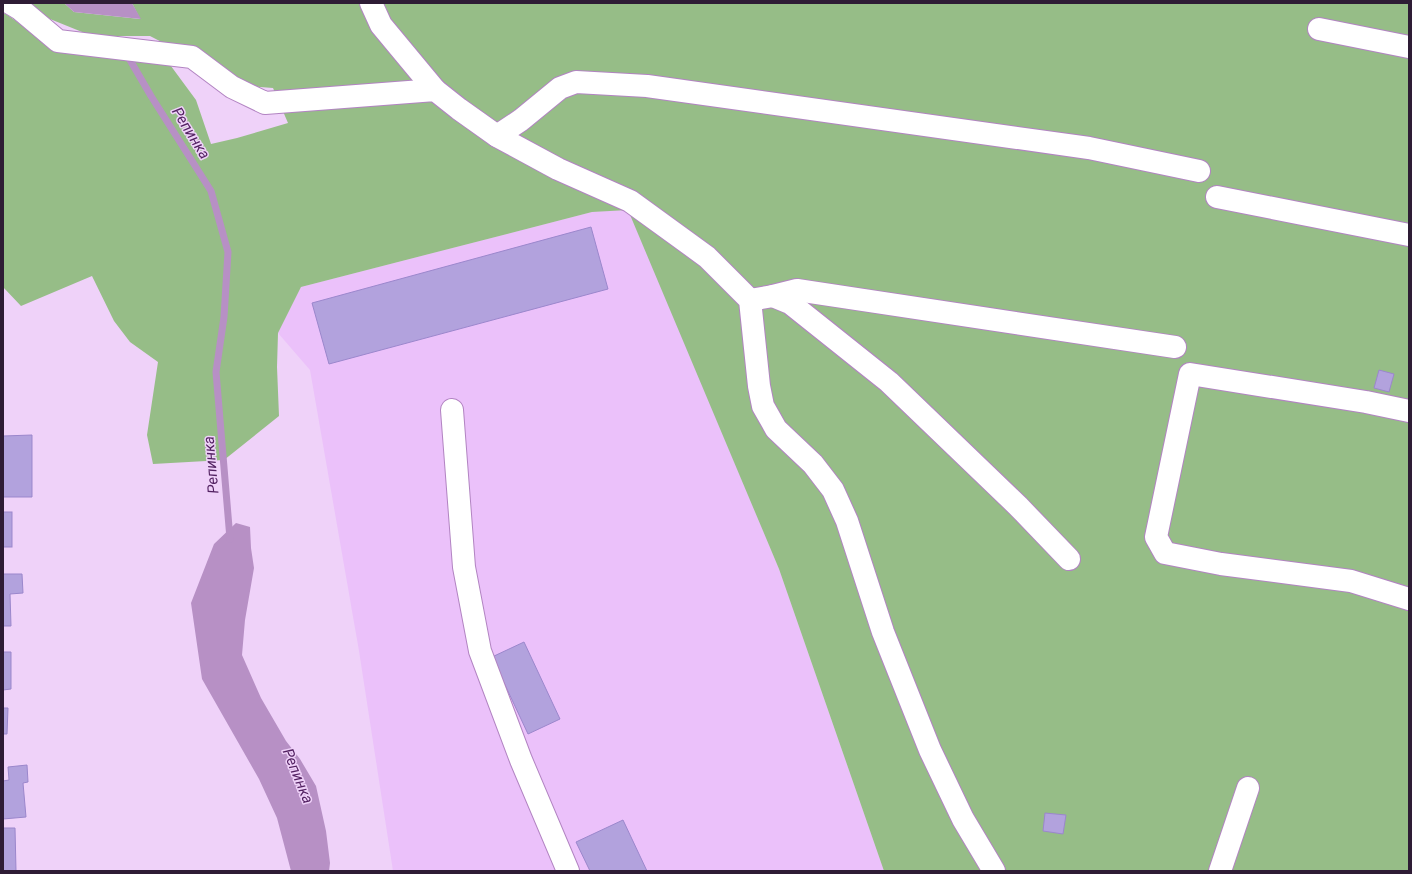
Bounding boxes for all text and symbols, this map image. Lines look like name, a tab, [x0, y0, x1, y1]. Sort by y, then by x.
water label: Репинка	[168, 104, 214, 162]
water label: Репинка	[200, 435, 222, 495]
water label: Репинка	[279, 746, 317, 806]

